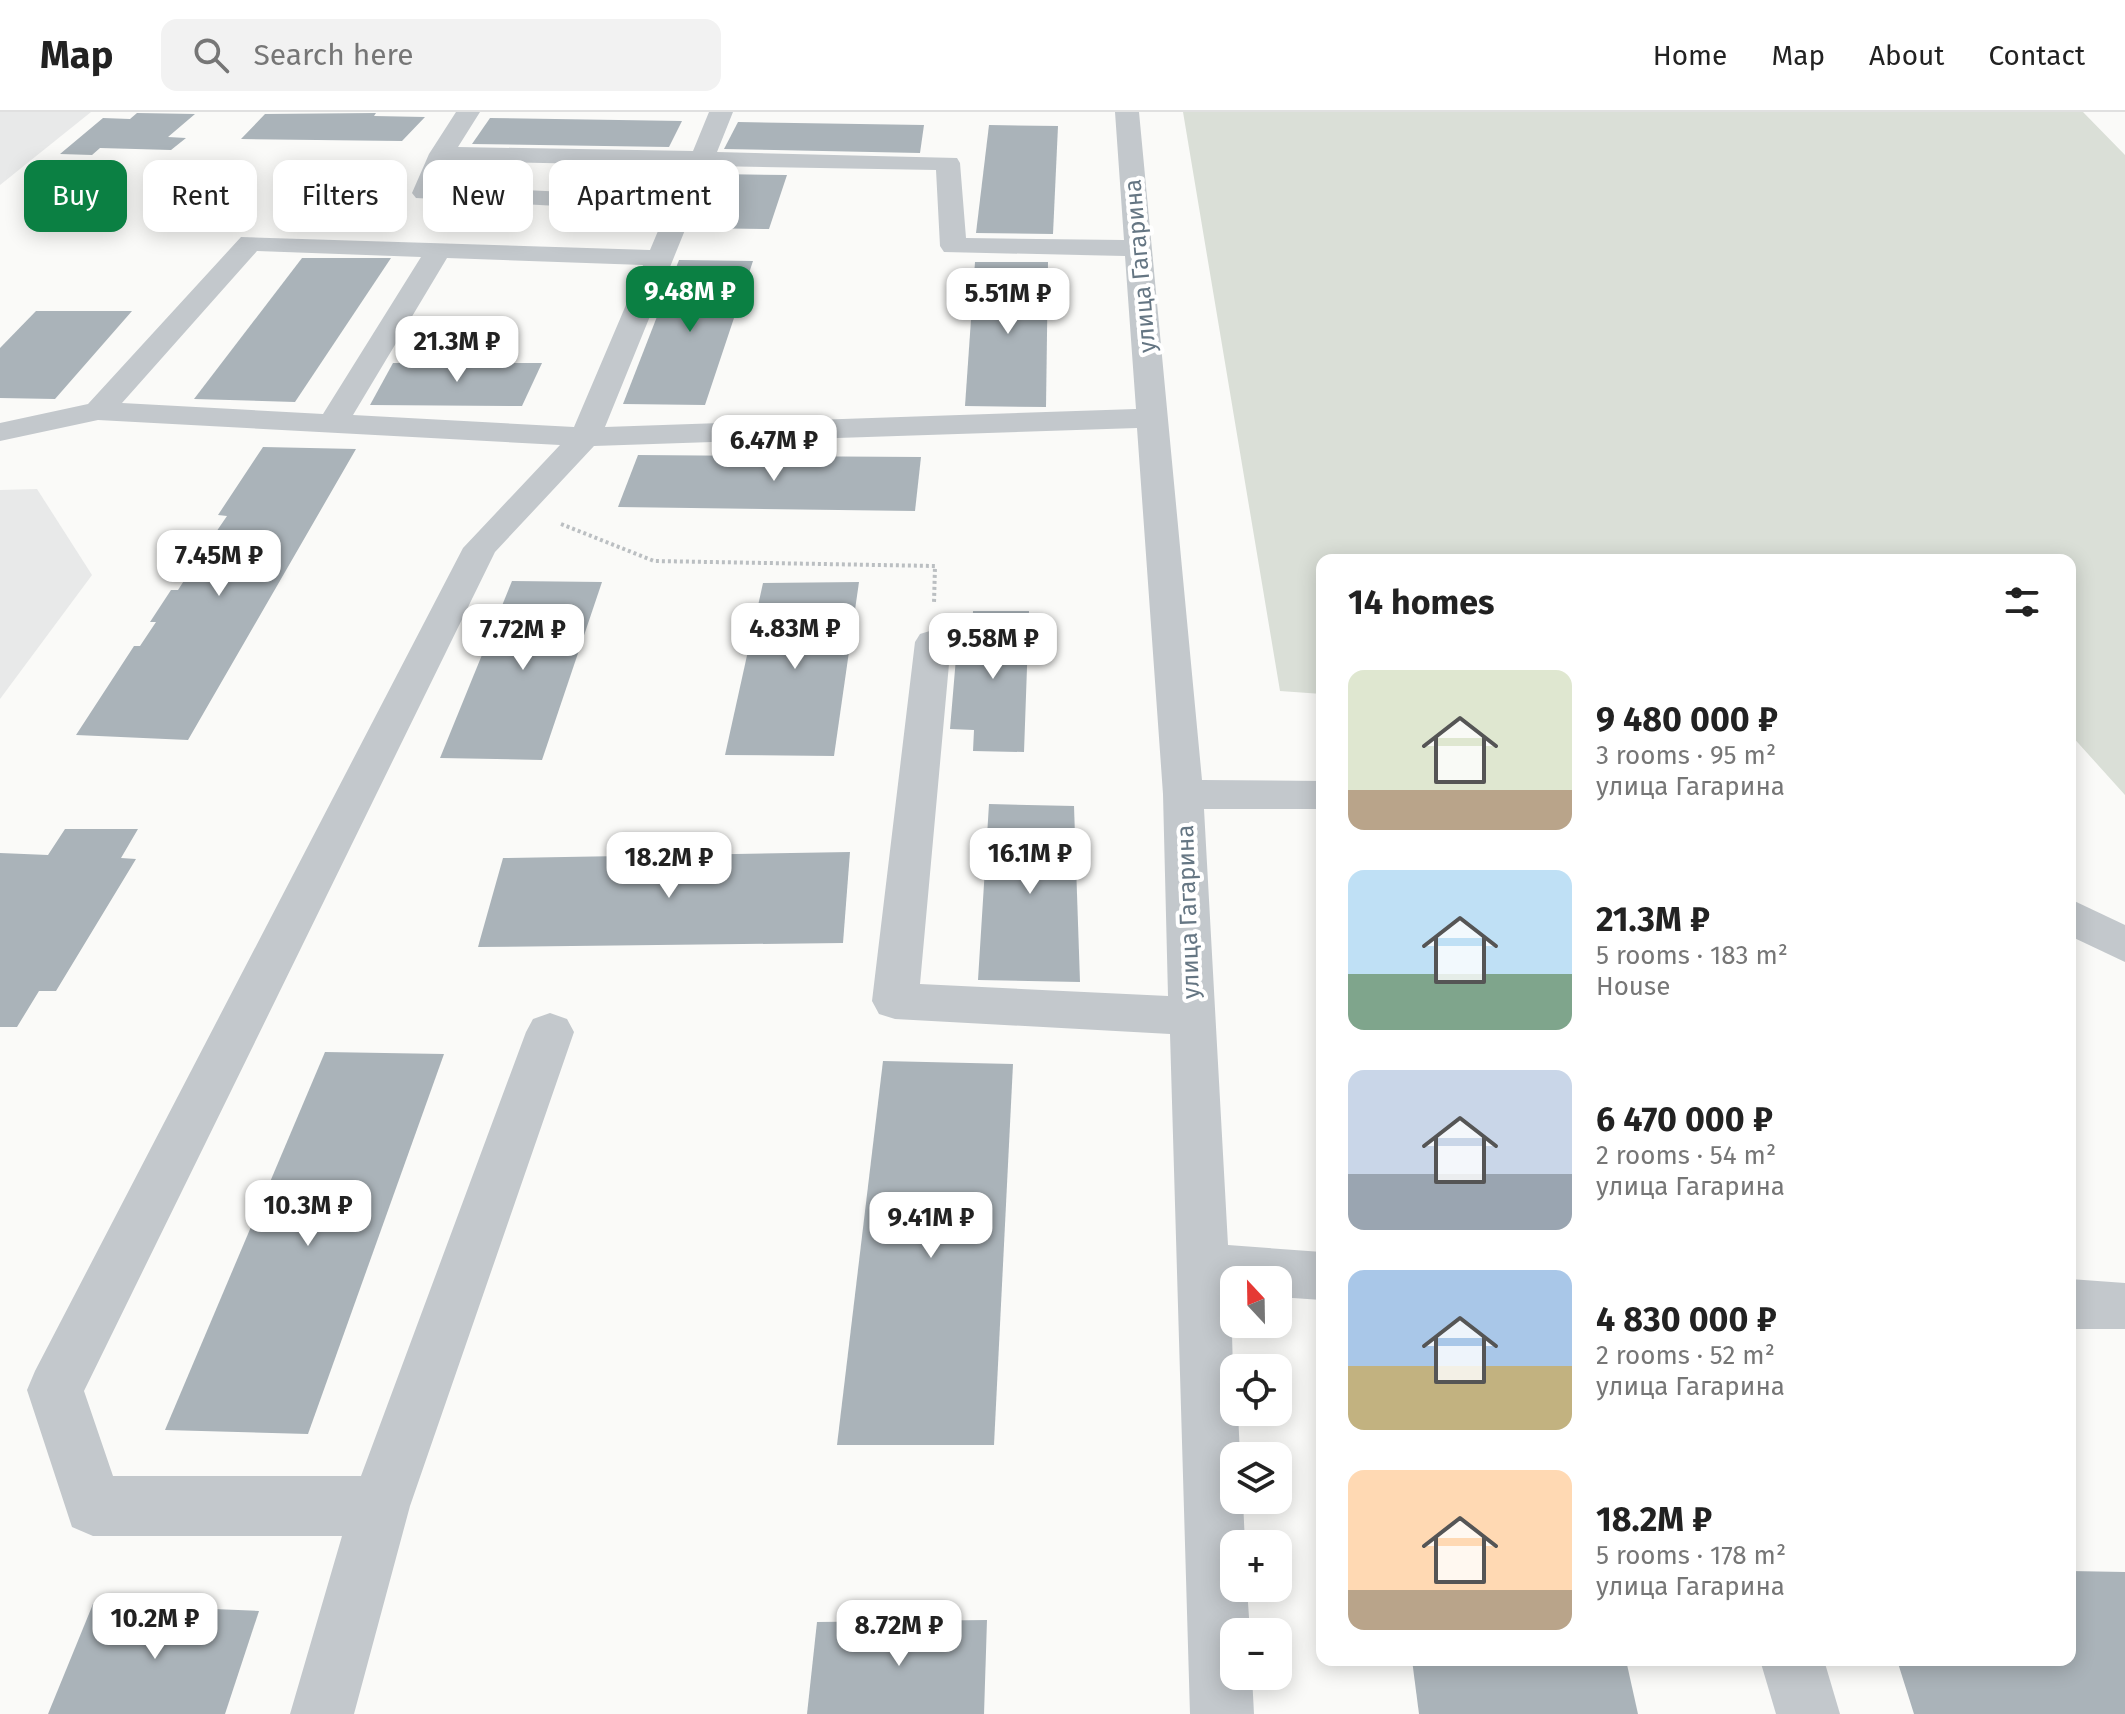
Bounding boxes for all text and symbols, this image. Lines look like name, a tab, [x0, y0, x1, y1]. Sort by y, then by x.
search box	[161, 19, 721, 91]
text: Map	[40, 32, 113, 78]
icon: search	[189, 33, 233, 77]
text: Search here	[253, 37, 414, 73]
text: Home	[1653, 39, 1727, 72]
text: Map	[1771, 39, 1825, 72]
text: About	[1869, 39, 1944, 72]
text: Contact	[1988, 39, 2085, 72]
chip: Buy	[24, 160, 127, 232]
chip: Rent	[143, 160, 257, 232]
chip: Filters	[273, 160, 407, 232]
chip: New	[423, 160, 533, 232]
chip: Apartment	[549, 160, 739, 232]
street label: улица Гагарина	[1118, 178, 1162, 354]
pin: 9.48M ₽	[616, 266, 764, 334]
pin: 5.51M ₽	[934, 268, 1082, 336]
text: 9.48M ₽	[644, 276, 736, 307]
text: 5.51M ₽	[964, 278, 1052, 309]
pin: 21.3M ₽	[383, 316, 531, 384]
text: 21.3M ₽	[413, 326, 501, 357]
pin: 6.47M ₽	[700, 415, 848, 483]
text: 6.47M ₽	[730, 425, 818, 456]
pin: 7.45M ₽	[145, 530, 293, 598]
text: 7.45M ₽	[175, 540, 263, 571]
icon: filters	[2000, 580, 2044, 624]
text: 14 homes	[1348, 582, 1494, 623]
pin: 4.83M ₽	[721, 603, 869, 671]
pin: 7.72M ₽	[449, 604, 597, 672]
text: 4.83M ₽	[749, 613, 841, 644]
pin: 9.58M ₽	[919, 613, 1067, 681]
text: 7.72M ₽	[480, 614, 566, 645]
text: 9.58M ₽	[947, 623, 1039, 654]
text: 9 480 000 ₽	[1596, 699, 1778, 740]
icon: home	[1412, 702, 1508, 798]
text: 3 rooms · 95 m²	[1596, 740, 1776, 771]
text: улица Гагарина	[1596, 771, 1785, 802]
street label: улица Гагарина	[1171, 824, 1205, 1000]
pin: 16.1M ₽	[956, 828, 1104, 896]
pin: 18.2M ₽	[595, 832, 743, 900]
text: 16.1M ₽	[988, 838, 1072, 869]
text: 18.2M ₽	[625, 842, 713, 873]
text: 21.3M ₽	[1596, 899, 1710, 940]
icon: home	[1412, 902, 1508, 998]
text: 5 rooms · 183 m²	[1596, 940, 1788, 971]
text: House	[1596, 971, 1670, 1002]
text: 6 470 000 ₽	[1596, 1099, 1773, 1140]
icon: home	[1412, 1102, 1508, 1198]
text: 2 rooms · 54 m²	[1596, 1140, 1776, 1171]
text: улица Гагарина	[1596, 1171, 1785, 1202]
pin: 10.3M ₽	[234, 1180, 382, 1248]
text: 10.3M ₽	[263, 1190, 353, 1221]
pin: 9.41M ₽	[857, 1192, 1005, 1260]
text: 9.41M ₽	[887, 1202, 975, 1233]
north arrow	[1220, 1266, 1292, 1338]
map controls	[1220, 1266, 1292, 1690]
text: 4 830 000 ₽	[1596, 1299, 1777, 1340]
icon: home	[1412, 1302, 1508, 1398]
text: 2 rooms · 52 m²	[1596, 1340, 1775, 1371]
button: locate	[1220, 1354, 1292, 1426]
text: улица Гагарина	[1596, 1371, 1785, 1402]
button: layers	[1220, 1442, 1292, 1514]
text: 18.2M ₽	[1596, 1499, 1712, 1540]
icon: home	[1412, 1502, 1508, 1598]
button: +	[1220, 1530, 1292, 1602]
text: 5 rooms · 178 m²	[1596, 1540, 1786, 1571]
text: улица Гагарина	[1596, 1571, 1785, 1602]
pin: 10.2M ₽	[81, 1593, 229, 1661]
pin: 8.72M ₽	[825, 1600, 973, 1668]
text: 10.2M ₽	[110, 1603, 200, 1634]
text: 8.72M ₽	[855, 1610, 943, 1641]
button: −	[1220, 1618, 1292, 1690]

